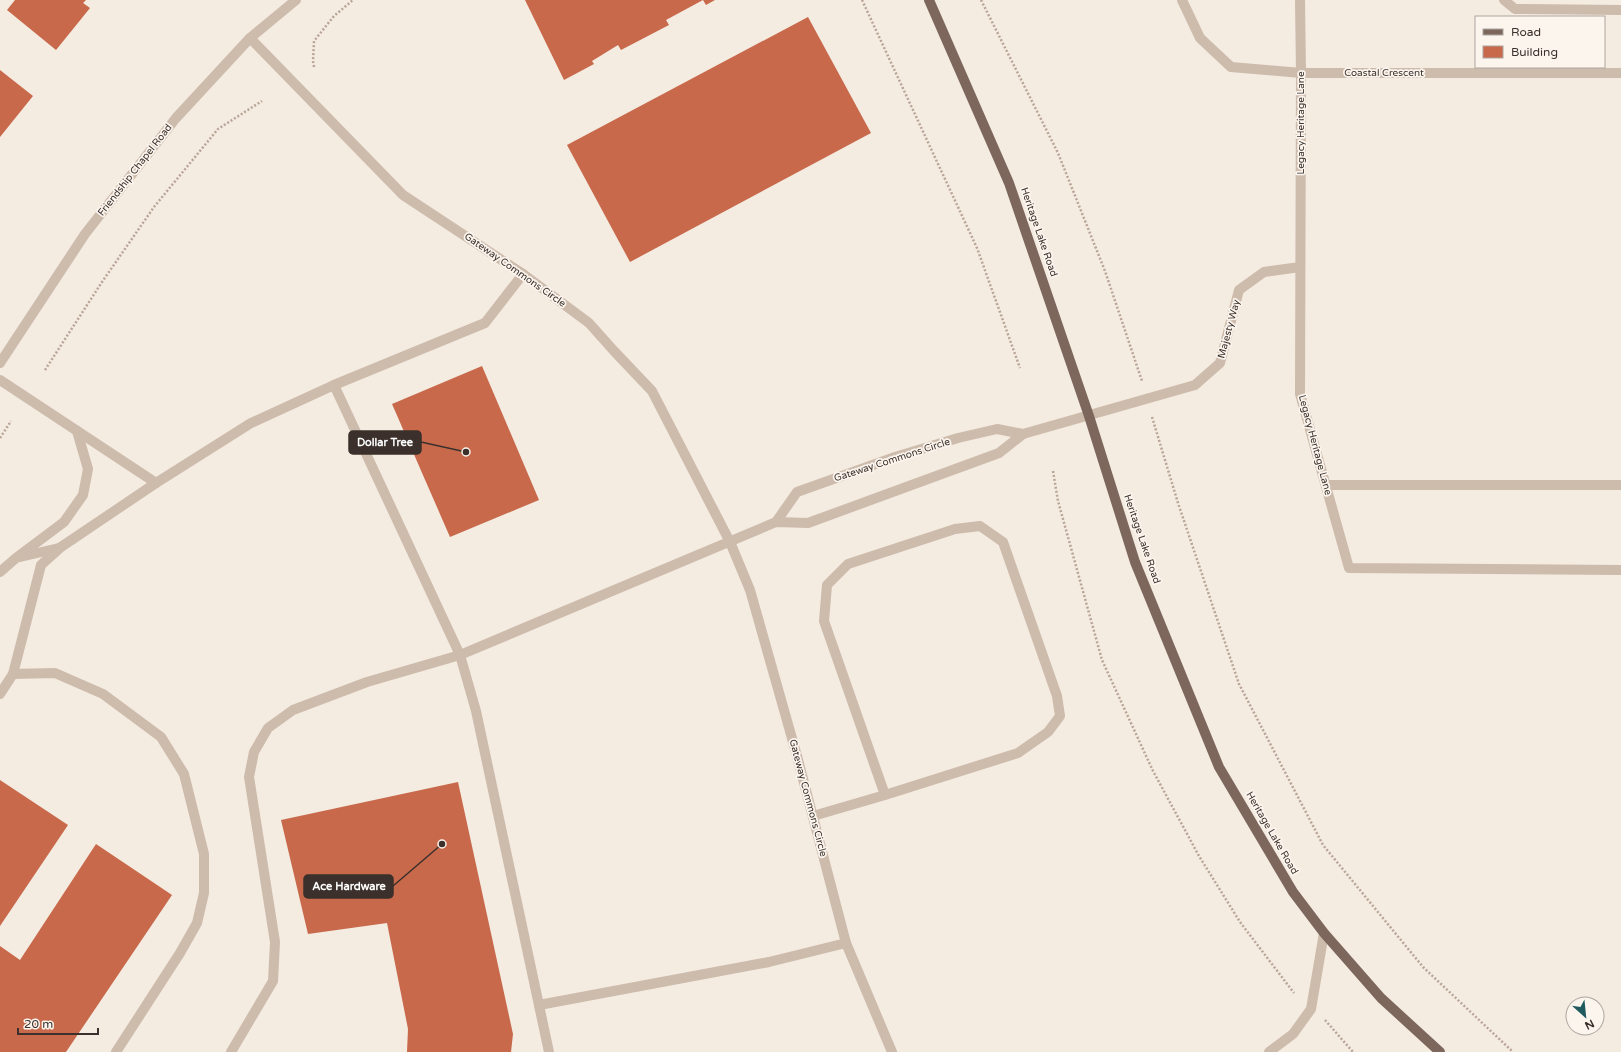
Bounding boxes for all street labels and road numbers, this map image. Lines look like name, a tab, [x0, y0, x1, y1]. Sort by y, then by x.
street label: Coastal Crescent	[1344, 67, 1424, 79]
street label: Legacy Heritage Lane	[1295, 71, 1307, 175]
street label: Friendship Chapel Road	[95, 122, 175, 218]
street label: Heritage Lake Road	[1018, 186, 1060, 278]
street label: Gateway Commons Circle	[462, 230, 568, 310]
street label: Majesty Way	[1215, 298, 1243, 360]
street label: Legacy Heritage Lane	[1296, 394, 1334, 497]
street label: Gateway Commons Circle	[833, 435, 952, 484]
street label: Heritage Lake Road	[1121, 493, 1163, 585]
street label: Gateway Commons Circle	[787, 738, 830, 858]
street label: Heritage Lake Road	[1243, 789, 1301, 877]

